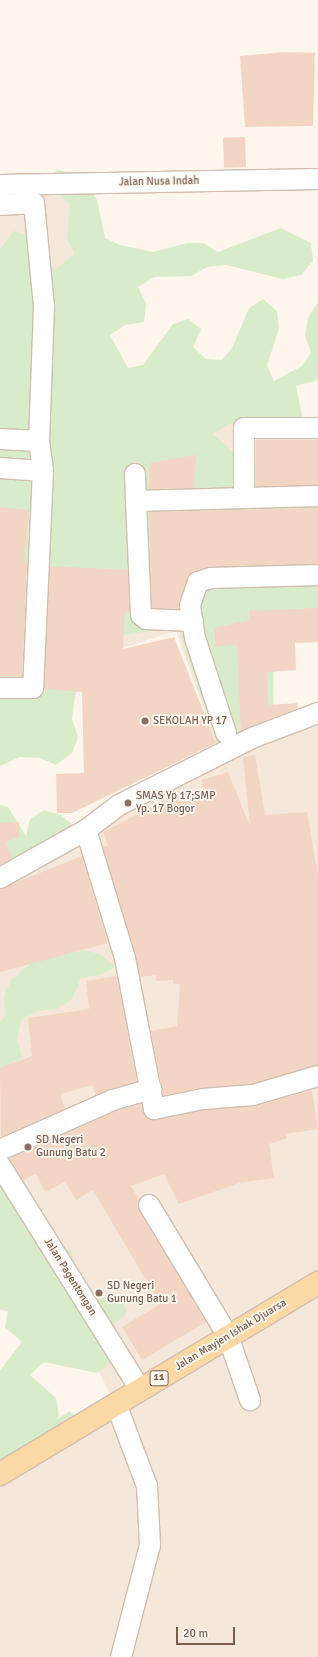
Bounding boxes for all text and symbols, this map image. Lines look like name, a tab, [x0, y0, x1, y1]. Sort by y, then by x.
street label: Jalan Nusa Indah	[119, 175, 199, 189]
place label: SEKOLAH YP 17	[153, 714, 227, 728]
marker: SEKOLAH YP 17	[140, 716, 150, 726]
place label: SMAS Yp 17;SMP Yp. 17 Bogor	[136, 790, 215, 816]
marker: SMAS Yp 17;SMP Yp. 17 Bogor	[123, 798, 133, 808]
place label: SD Negeri Gunung Batu 2	[36, 1134, 106, 1160]
marker: SD Negeri Gunung Batu 2	[23, 1142, 33, 1152]
street label: Jalan Pagentongan	[41, 1236, 99, 1318]
place label: SD Negeri Gunung Batu 1	[107, 1280, 177, 1306]
marker: SD Negeri Gunung Batu 1	[94, 1288, 104, 1298]
street label: Jalan Mayjen Ishak Djuarsa	[173, 1296, 289, 1374]
road number: 11	[149, 1370, 169, 1386]
scale bar	[178, 1619, 237, 1645]
text: 20 m	[183, 1626, 208, 1641]

